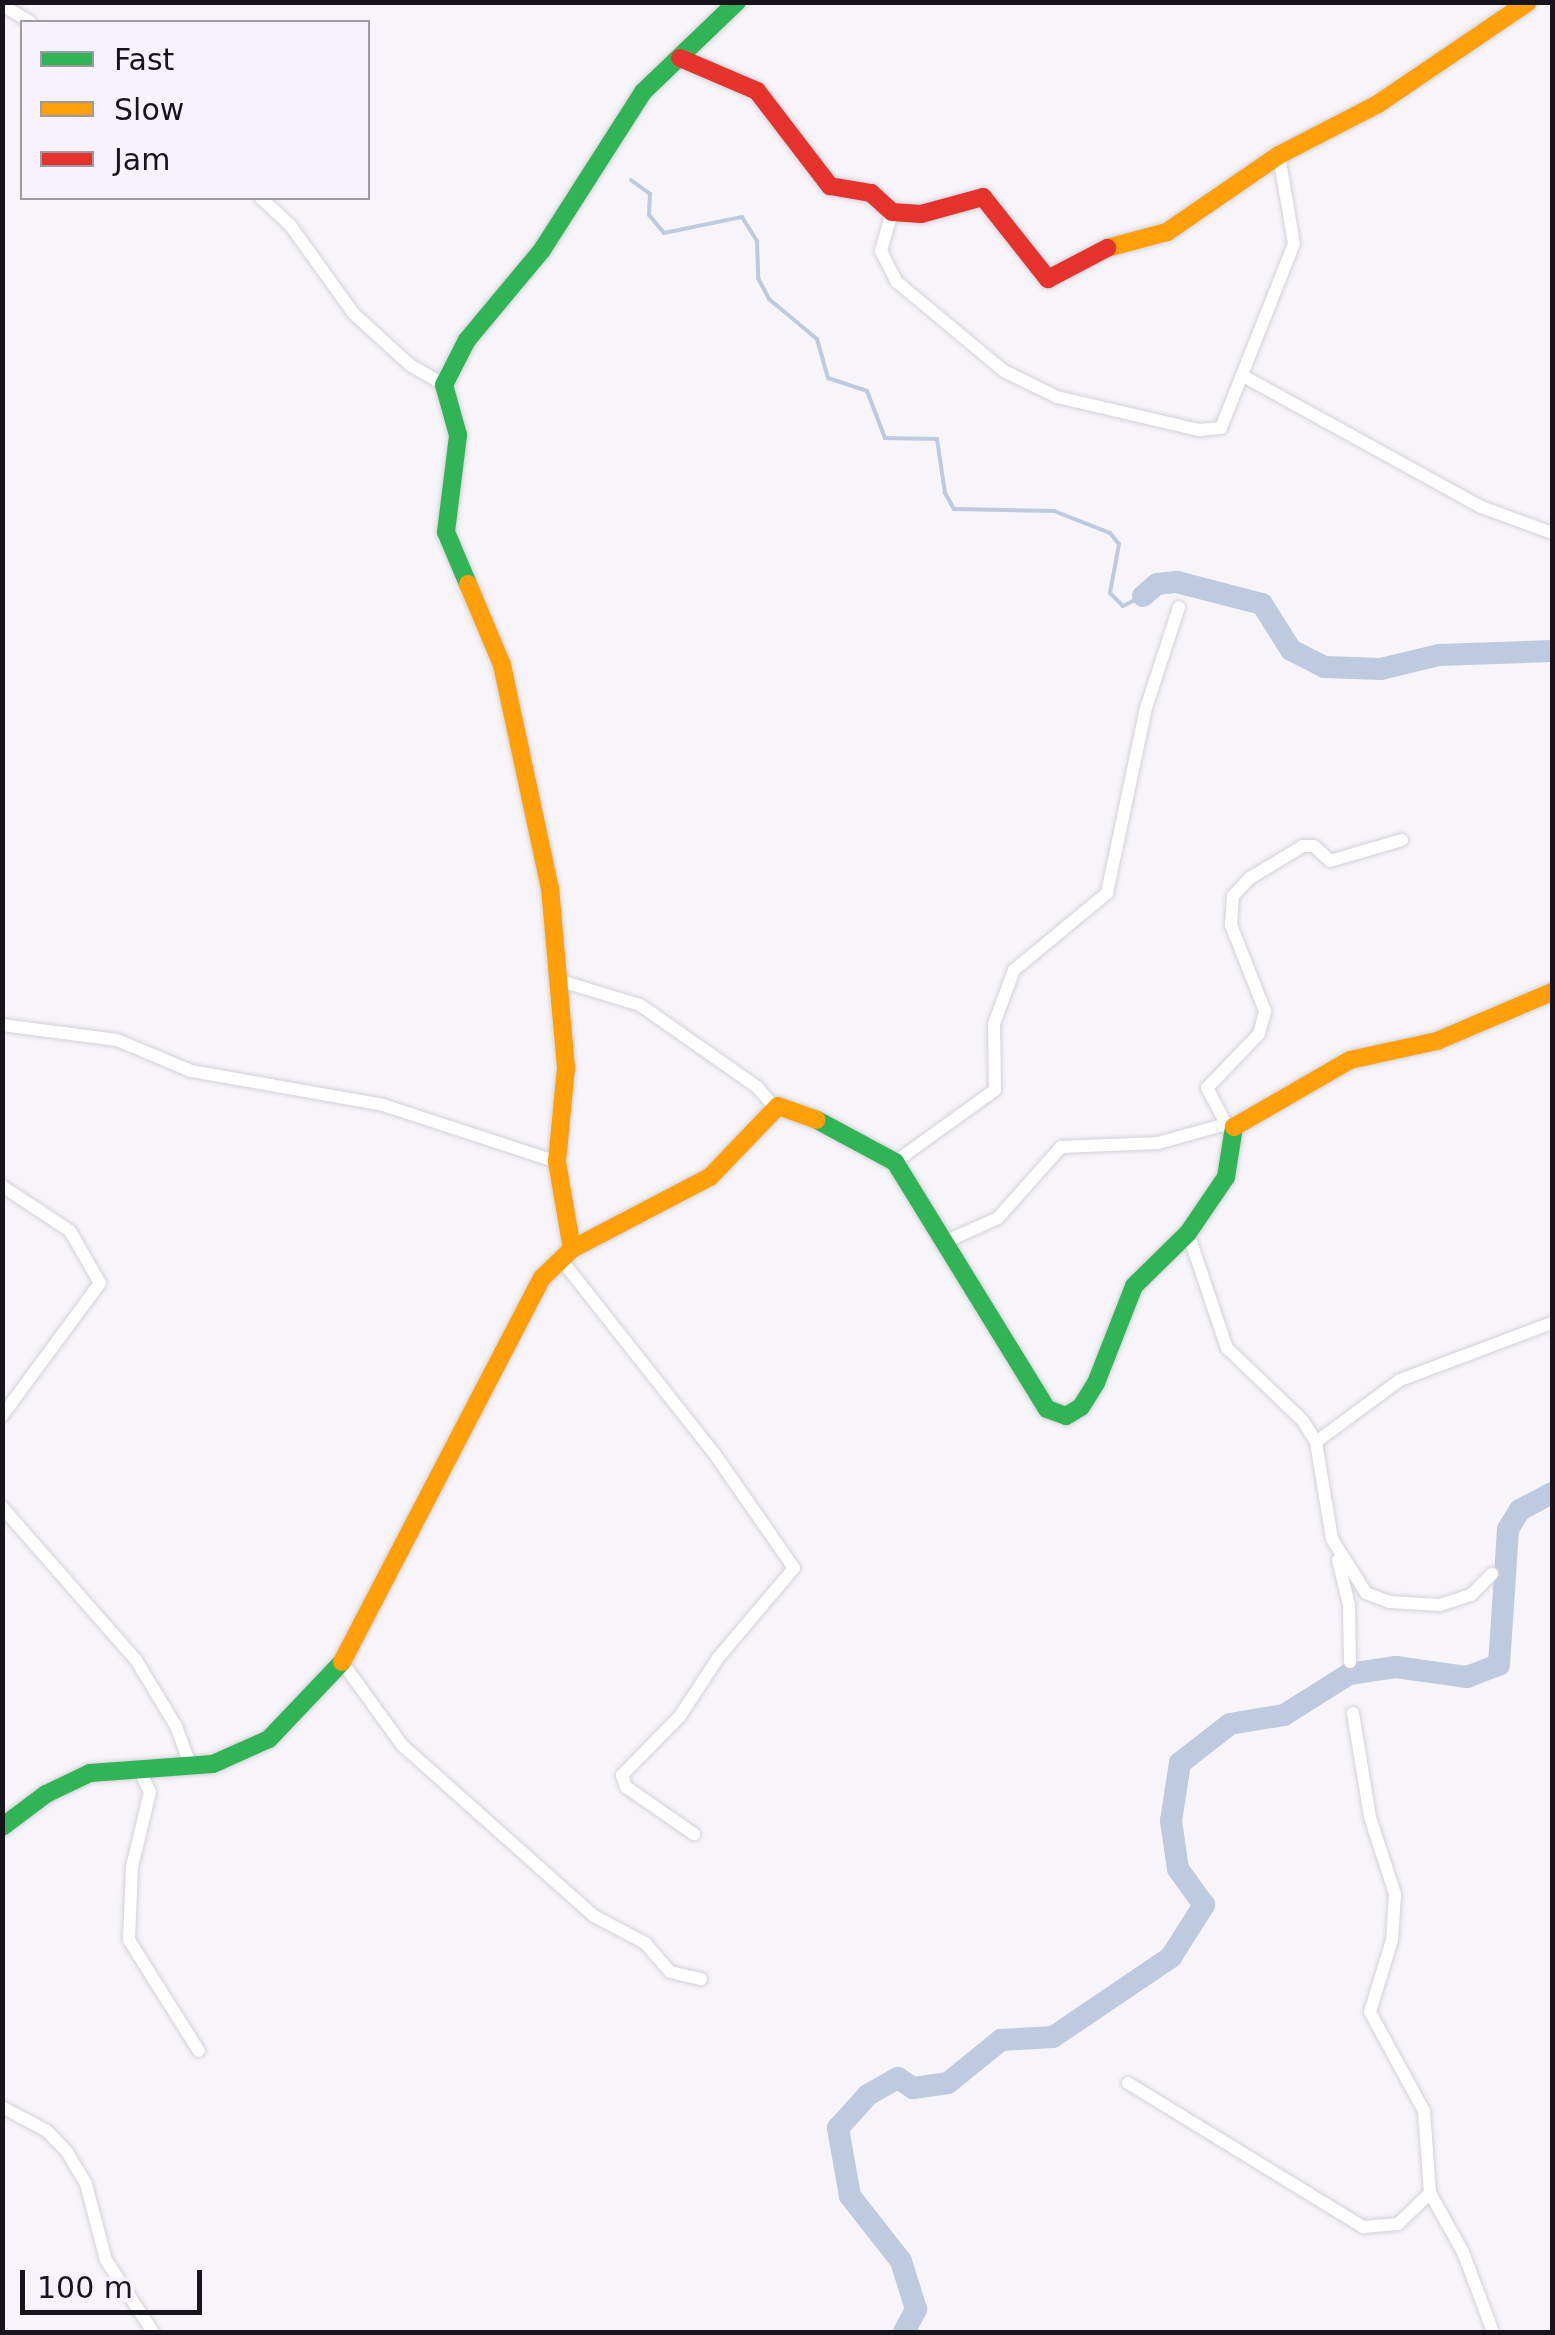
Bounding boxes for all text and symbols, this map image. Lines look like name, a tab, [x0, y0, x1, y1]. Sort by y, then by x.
legend	[20, 20, 370, 200]
text: Fast	[114, 42, 174, 77]
text: Slow	[114, 92, 184, 127]
text: Jam	[114, 142, 170, 177]
scale bar	[25, 2250, 208, 2312]
text: 100 m	[37, 2270, 133, 2305]

